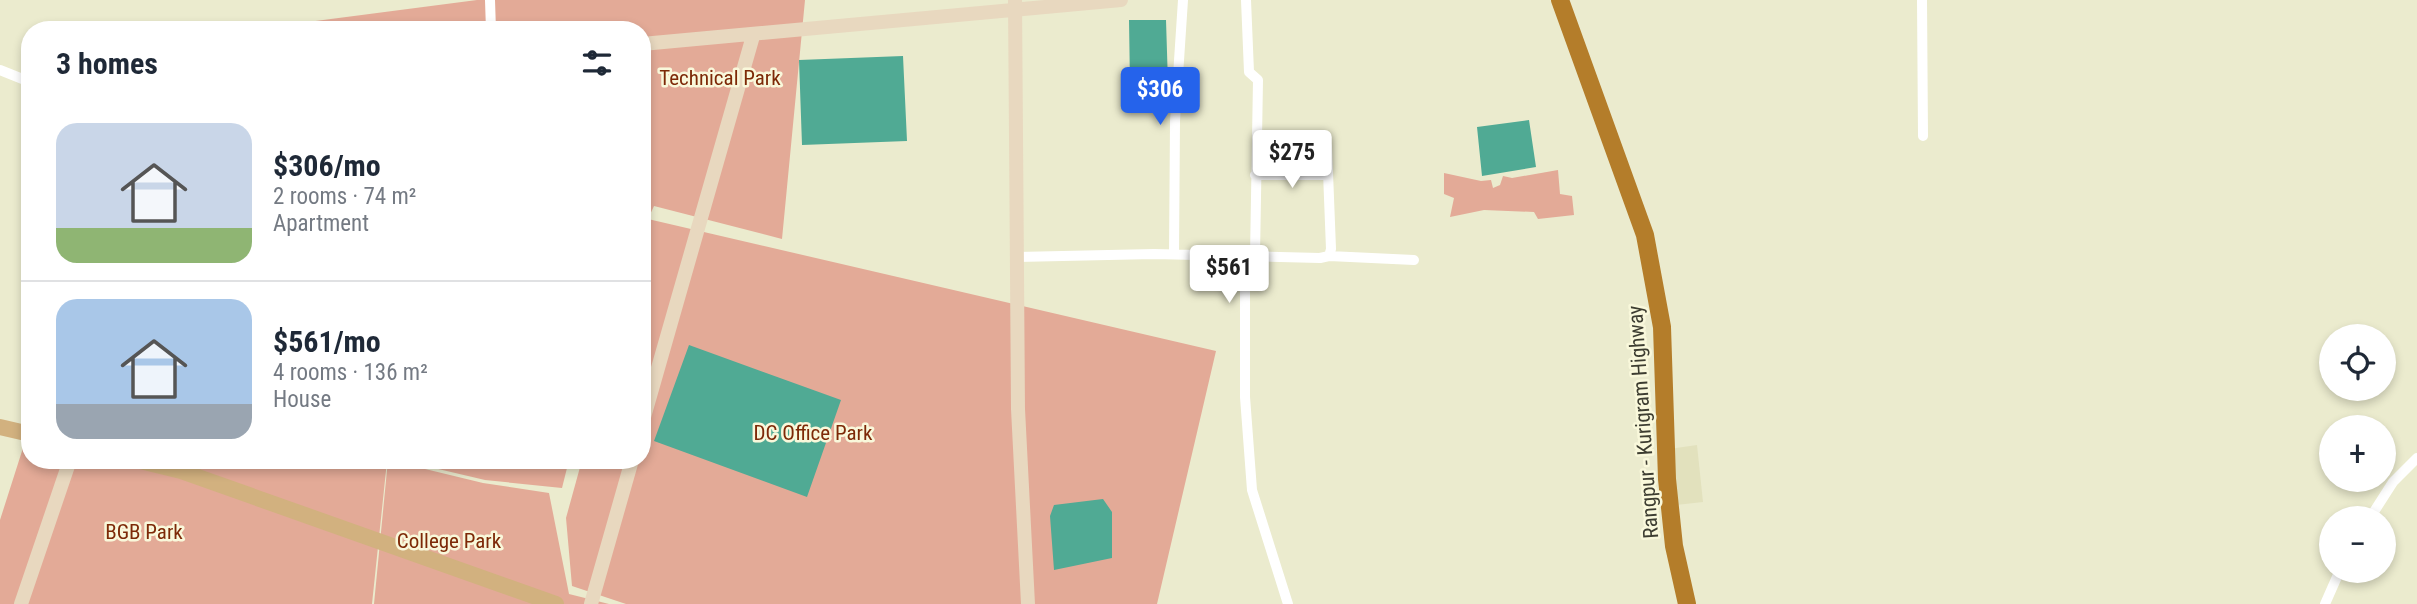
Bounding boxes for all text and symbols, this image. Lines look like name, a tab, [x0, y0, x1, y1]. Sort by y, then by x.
icon: filters	[578, 44, 616, 82]
text: 3 homes	[56, 46, 158, 81]
park label: Technical Park	[659, 66, 781, 90]
pin: $306	[1119, 68, 1201, 127]
text: $306	[1137, 76, 1183, 103]
pin: $275	[1251, 130, 1333, 190]
text: $275	[1269, 139, 1315, 166]
text: $306/mo	[273, 148, 381, 183]
icon: home	[112, 151, 196, 235]
text: 2 rooms · 74 m²	[273, 183, 416, 210]
text: Apartment	[273, 210, 369, 237]
pin: $561	[1188, 246, 1270, 305]
text: $561	[1206, 254, 1252, 281]
street label: Rangpur - Kurigram Highway	[1623, 304, 1663, 539]
text: $561/mo	[273, 324, 381, 359]
map controls	[2319, 324, 2396, 583]
button: locate	[2319, 324, 2396, 401]
icon: home	[112, 327, 196, 411]
text: 4 rooms · 136 m²	[273, 359, 428, 386]
text: House	[273, 386, 331, 413]
button: +	[2319, 415, 2396, 492]
park label: DC Office Park	[754, 421, 873, 445]
button: −	[2319, 506, 2396, 583]
park label: BGB Park	[105, 520, 183, 544]
park label: College Park	[397, 529, 502, 553]

